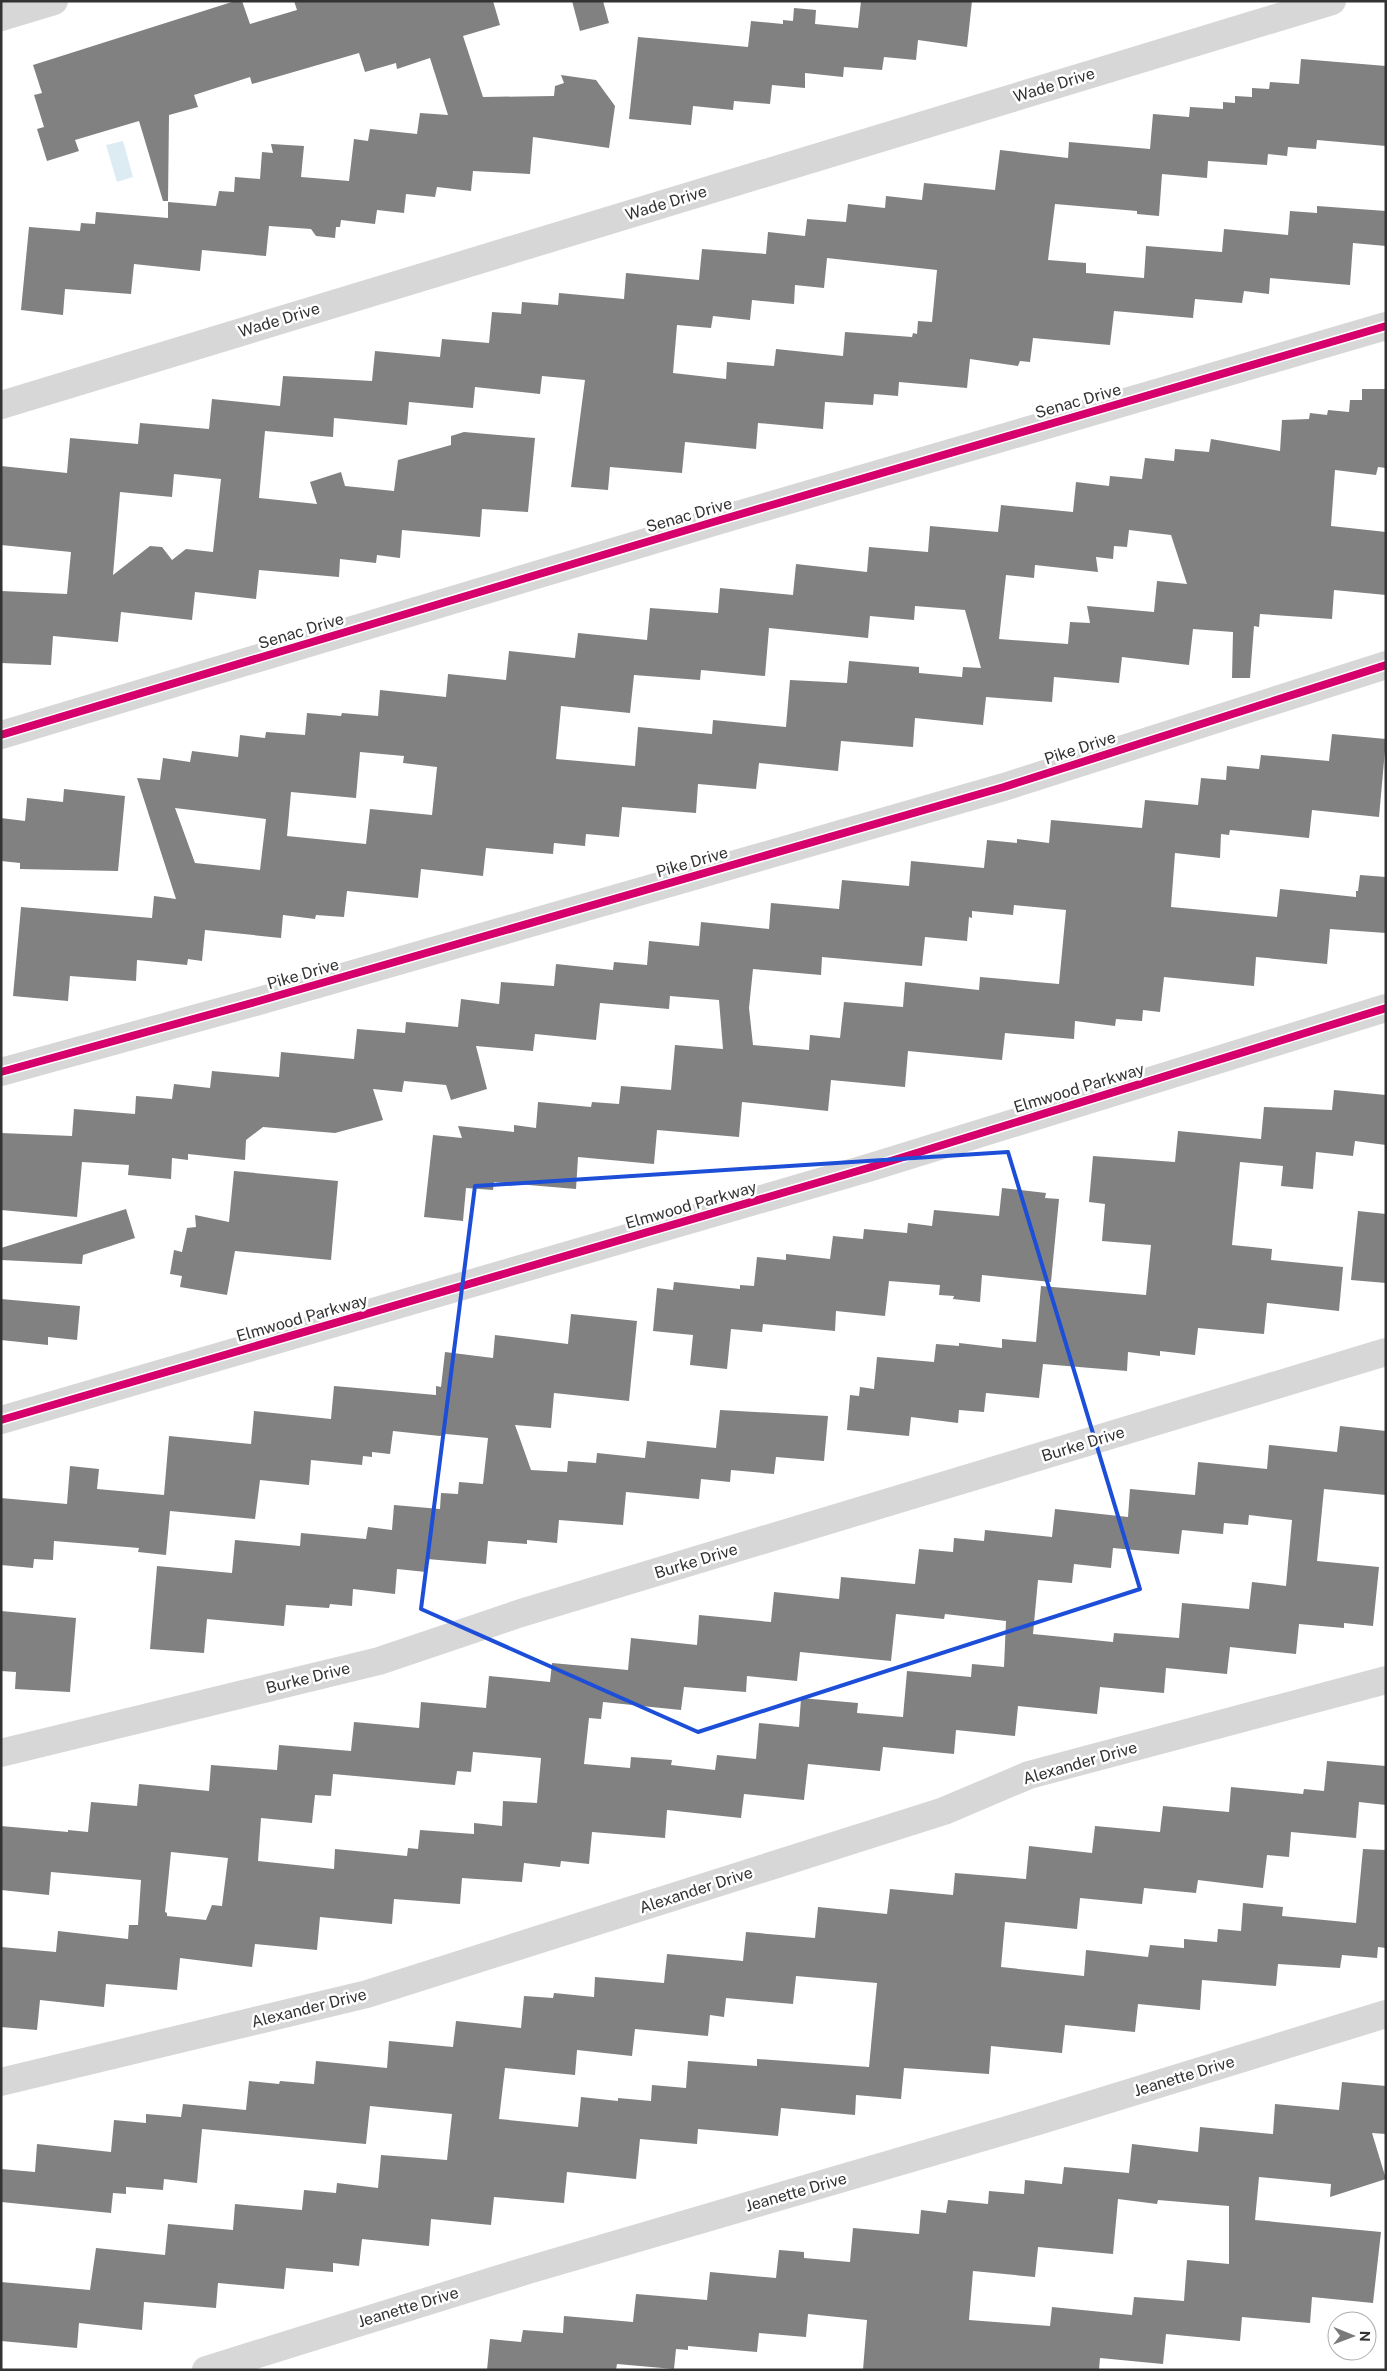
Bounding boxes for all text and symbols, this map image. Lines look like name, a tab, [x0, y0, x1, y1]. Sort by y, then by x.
street label: Wade Drive	[1011, 64, 1097, 106]
street label: Wade Drive	[623, 182, 709, 224]
street label: Wade Drive	[236, 299, 322, 341]
street label: Senac Drive	[1033, 380, 1123, 422]
street label: Senac Drive	[644, 494, 734, 536]
street label: Senac Drive	[256, 609, 346, 653]
street label: Pike Drive	[1042, 728, 1118, 768]
street label: Pike Drive	[654, 843, 730, 881]
street label: Pike Drive	[265, 955, 341, 993]
street label: Elmwood Parkway	[1011, 1059, 1147, 1117]
street label: Elmwood Parkway	[623, 1177, 759, 1233]
street label: Elmwood Parkway	[234, 1290, 370, 1346]
street label: Burke Drive	[1039, 1422, 1127, 1466]
street label: Burke Drive	[652, 1539, 740, 1583]
street label: Burke Drive	[264, 1658, 352, 1698]
street label: Alexander Drive	[1021, 1738, 1139, 1788]
street label: Alexander Drive	[637, 1863, 755, 1917]
street label: Alexander Drive	[249, 1984, 369, 2032]
street label: Jeanette Drive	[1131, 2052, 1237, 2100]
street label: Jeanette Drive	[743, 2168, 849, 2216]
street label: Jeanette Drive	[355, 2283, 461, 2331]
north arrow	[1327, 2311, 1377, 2361]
text: N	[1357, 2331, 1373, 2342]

